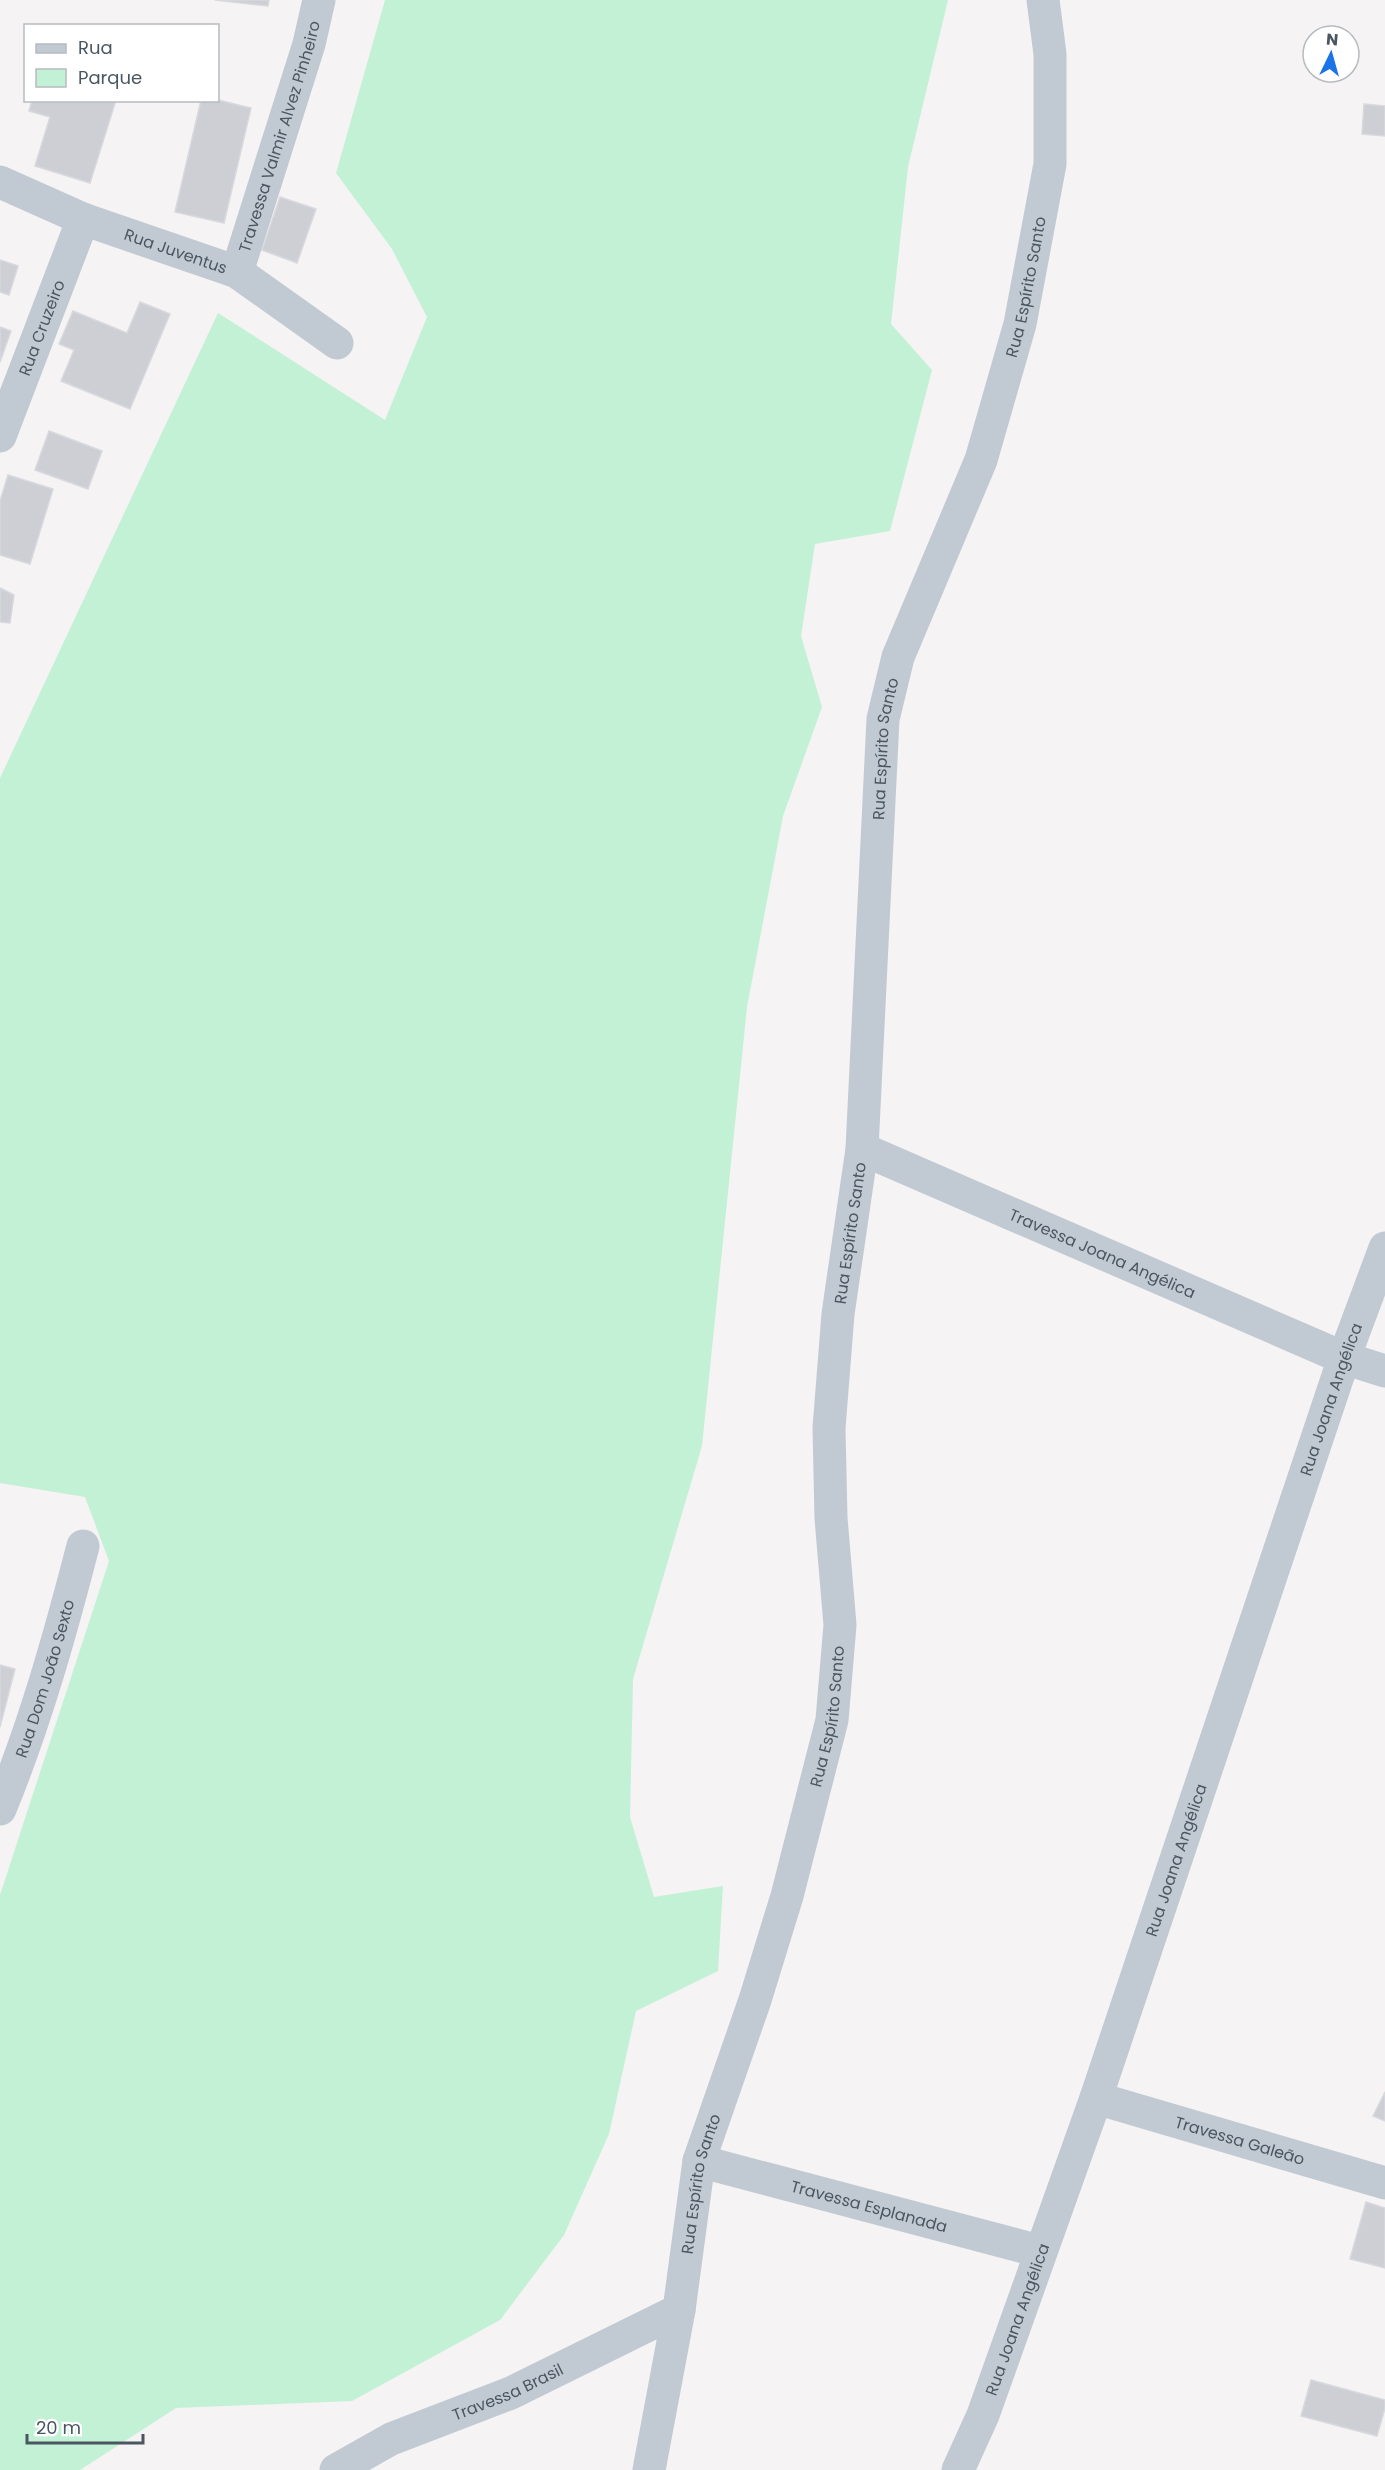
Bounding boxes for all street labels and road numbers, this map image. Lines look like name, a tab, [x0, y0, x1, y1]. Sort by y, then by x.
street label: Travessa Valmir Alvez Pinheiro	[232, 18, 325, 255]
street label: Rua Espírito Santo	[1000, 215, 1051, 360]
street label: Rua Juventus	[121, 223, 230, 279]
street label: Rua Cruzeiro	[13, 276, 70, 379]
street label: Rua Espírito Santo	[867, 675, 904, 820]
street label: Rua Espírito Santo	[828, 1160, 871, 1306]
street label: Travessa Joana Angélica	[1005, 1203, 1199, 1304]
street label: Rua Joana Angélica	[1294, 1320, 1368, 1479]
street label: Rua Dom João Sexto	[9, 1597, 80, 1761]
street label: Rua Espírito Santo	[804, 1645, 850, 1789]
street label: Rua Joana Angélica	[1139, 1780, 1212, 1940]
street label: Rua Espírito Santo	[675, 2110, 726, 2255]
street label: Travessa Galeão	[1172, 2110, 1308, 2170]
street label: Travessa Esplanada	[788, 2174, 950, 2238]
street label: Rua Joana Angélica	[979, 2240, 1055, 2399]
street label: Travessa Brasil	[449, 2358, 567, 2426]

